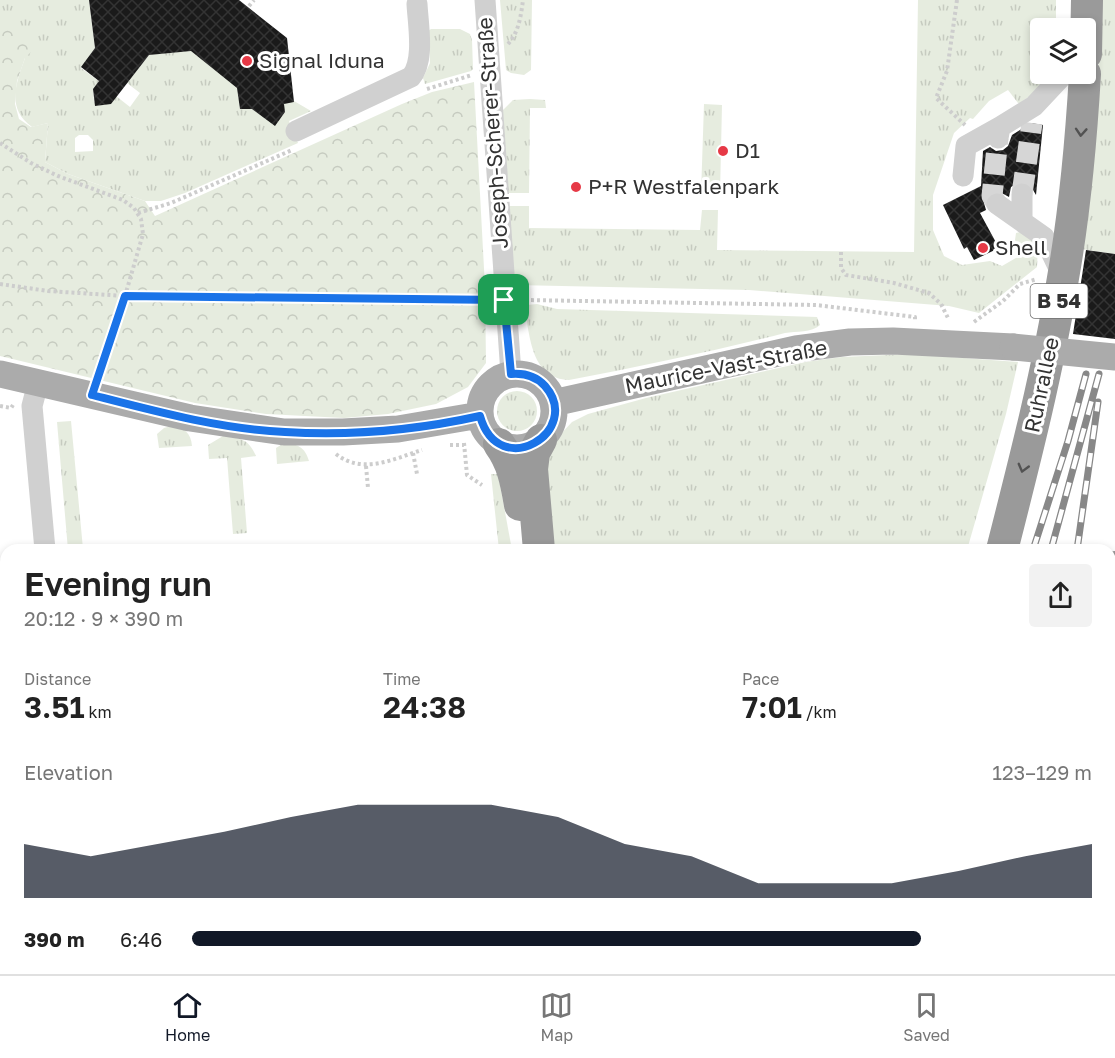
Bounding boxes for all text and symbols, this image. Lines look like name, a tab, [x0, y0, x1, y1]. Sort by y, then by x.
street label: Joseph-Scherer-Straße	[471, 16, 513, 250]
map controls	[1030, 18, 1096, 84]
button: layers	[1030, 18, 1096, 84]
place label: Signal Iduna	[259, 47, 385, 73]
marker: Signal Iduna	[240, 54, 254, 68]
one-way arrow	[1075, 127, 1088, 136]
place label: D1	[735, 137, 760, 163]
marker: D1	[716, 144, 730, 158]
place label: P+R Westfalenpark	[588, 173, 780, 199]
marker: P+R Westfalenpark	[569, 180, 583, 194]
place label: Shell	[995, 234, 1047, 260]
marker: Shell	[976, 241, 990, 255]
pin	[478, 274, 529, 325]
icon: arrive	[487, 283, 520, 316]
road number: B 54	[1030, 284, 1088, 318]
street label: Maurice-Vast-Straße	[622, 334, 829, 398]
street label: Ruhrallee	[1018, 335, 1064, 435]
one-way arrow	[1018, 463, 1030, 473]
text: Evening run	[24, 564, 212, 603]
button: share	[1029, 564, 1092, 627]
text: 20:12 · 9 × 390 m	[24, 606, 183, 630]
text: Distance	[24, 669, 91, 689]
text: Time	[383, 669, 421, 689]
text: Pace	[742, 669, 779, 689]
text: 3.51	[24, 689, 85, 725]
text: 24:38	[383, 689, 466, 725]
text: 7:01	[742, 689, 802, 725]
text: km	[85, 702, 112, 722]
text: /km	[802, 702, 837, 722]
text: Elevation	[24, 760, 113, 784]
text: 123–129 m	[992, 760, 1092, 784]
text: 390 m	[24, 927, 84, 951]
text: 6:46	[120, 927, 162, 951]
tab: Home	[165, 989, 210, 1045]
tab: Map	[540, 989, 573, 1045]
tab: Saved	[903, 989, 950, 1045]

